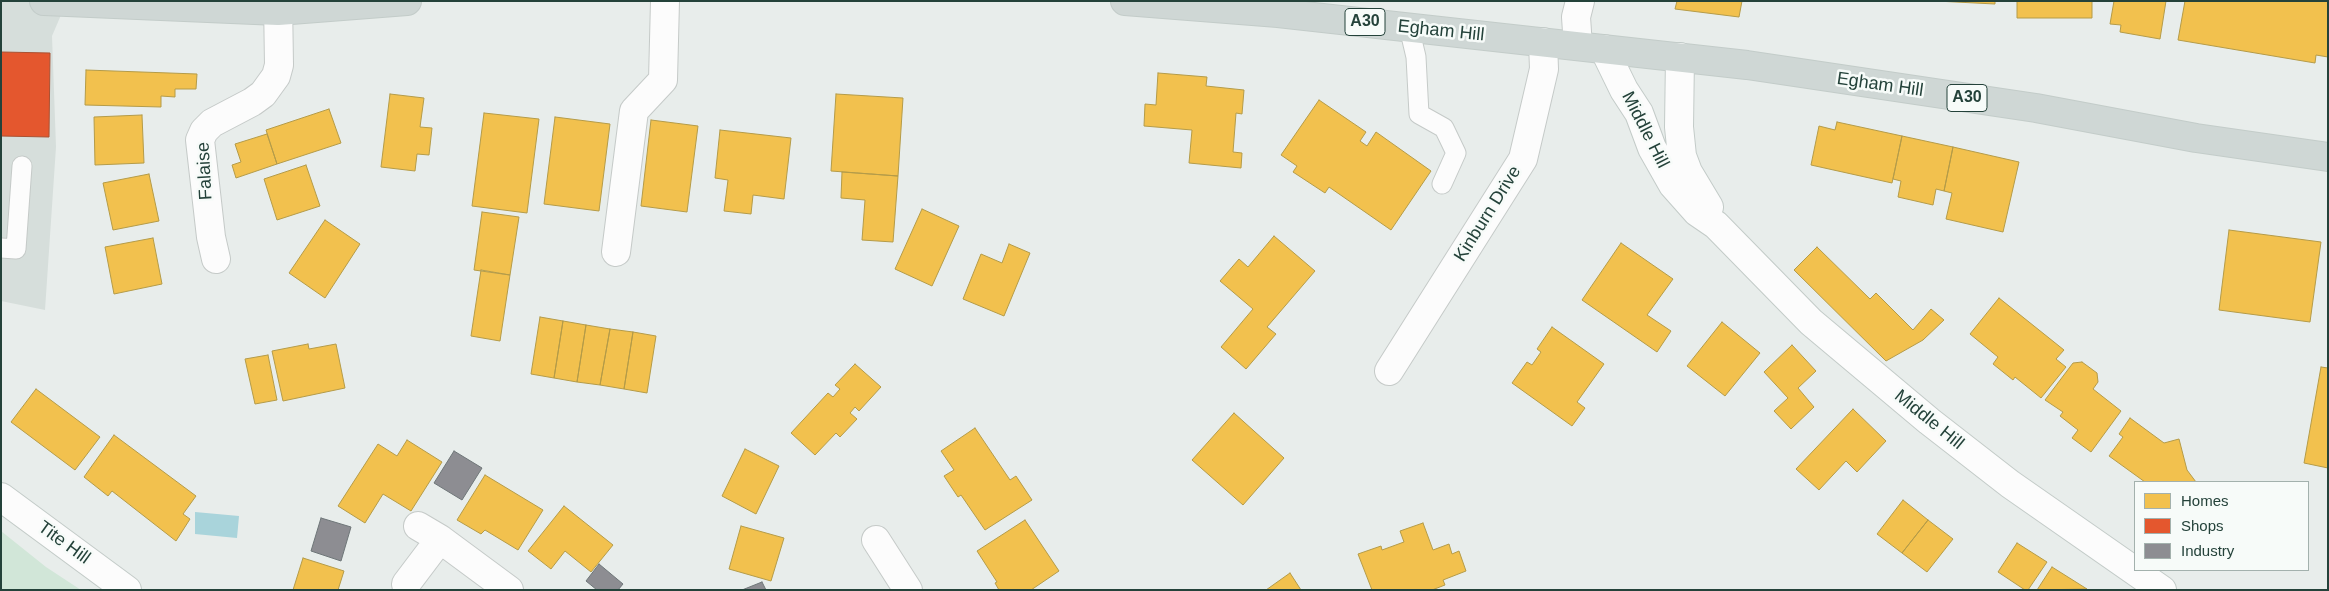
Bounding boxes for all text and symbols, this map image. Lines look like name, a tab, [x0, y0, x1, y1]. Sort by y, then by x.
road number: A30	[1345, 8, 1385, 36]
street label: Egham Hill	[1397, 16, 1485, 46]
street label: Egham Hill	[1835, 68, 1925, 102]
road number: A30	[1947, 85, 1987, 112]
street label: Middle Hill	[1617, 88, 1673, 172]
street label: Falaise	[193, 141, 217, 201]
street label: Kinburn Drive	[1450, 162, 1526, 266]
street label: Middle Hill	[1890, 385, 1968, 455]
legend	[2134, 481, 2309, 571]
text: Homes	[2181, 492, 2229, 509]
street label: Tite Hill	[34, 517, 94, 569]
text: Shops	[2181, 517, 2224, 534]
text: Industry	[2181, 542, 2234, 559]

